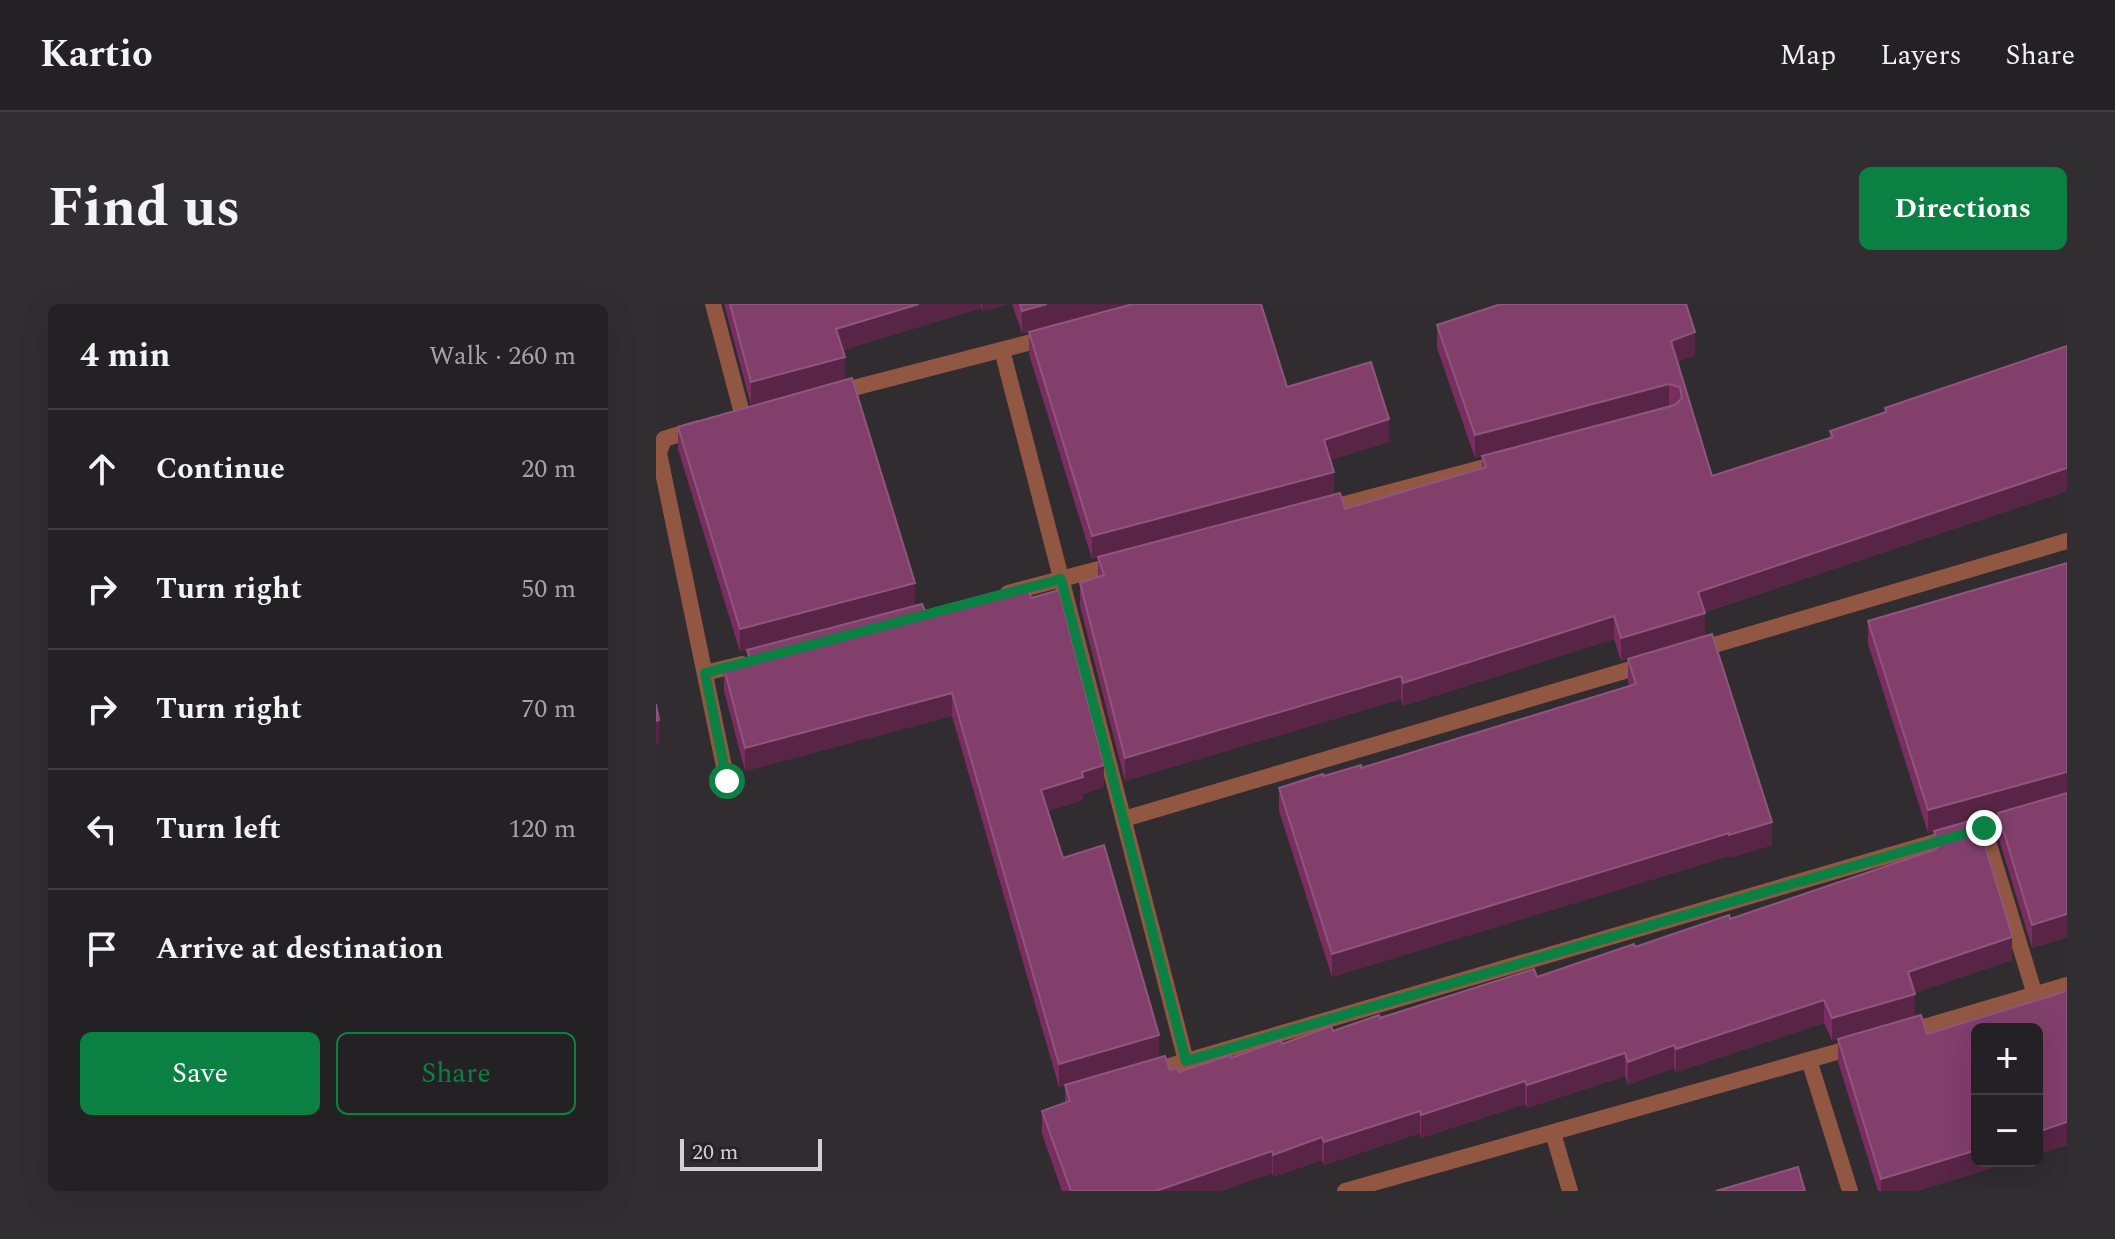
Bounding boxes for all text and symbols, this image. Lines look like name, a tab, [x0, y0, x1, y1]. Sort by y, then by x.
text: Kartio	[40, 26, 153, 84]
text: Map	[1780, 34, 1836, 77]
text: Layers	[1880, 34, 1962, 77]
text: Share	[2006, 34, 2075, 77]
text: Find us	[48, 166, 241, 251]
button: Directions	[1859, 167, 2067, 250]
text: 4 min	[80, 330, 170, 382]
text: Walk · 260 m	[429, 336, 576, 376]
text: Continue	[156, 446, 285, 492]
icon: ahead	[80, 447, 124, 491]
text: 20 m	[521, 449, 576, 489]
text: Turn right	[156, 566, 302, 612]
icon: right	[80, 567, 124, 611]
text: 50 m	[521, 569, 576, 609]
text: Turn right	[156, 686, 302, 732]
icon: right	[80, 687, 124, 731]
text: 70 m	[521, 689, 576, 729]
route start	[709, 763, 745, 799]
text: Turn left	[156, 806, 281, 852]
icon: left	[80, 807, 124, 851]
text: 120 m	[508, 809, 576, 849]
route end	[1966, 810, 2002, 846]
text: Arrive at destination	[156, 926, 443, 972]
icon: arrive	[80, 927, 124, 971]
map controls	[1971, 1023, 2043, 1167]
button: +	[1971, 1023, 2043, 1095]
button: Save	[80, 1032, 320, 1115]
button: Share	[336, 1032, 576, 1115]
button: −	[1971, 1095, 2043, 1167]
scale bar	[680, 1135, 822, 1171]
text: 20 m	[692, 1136, 738, 1169]

